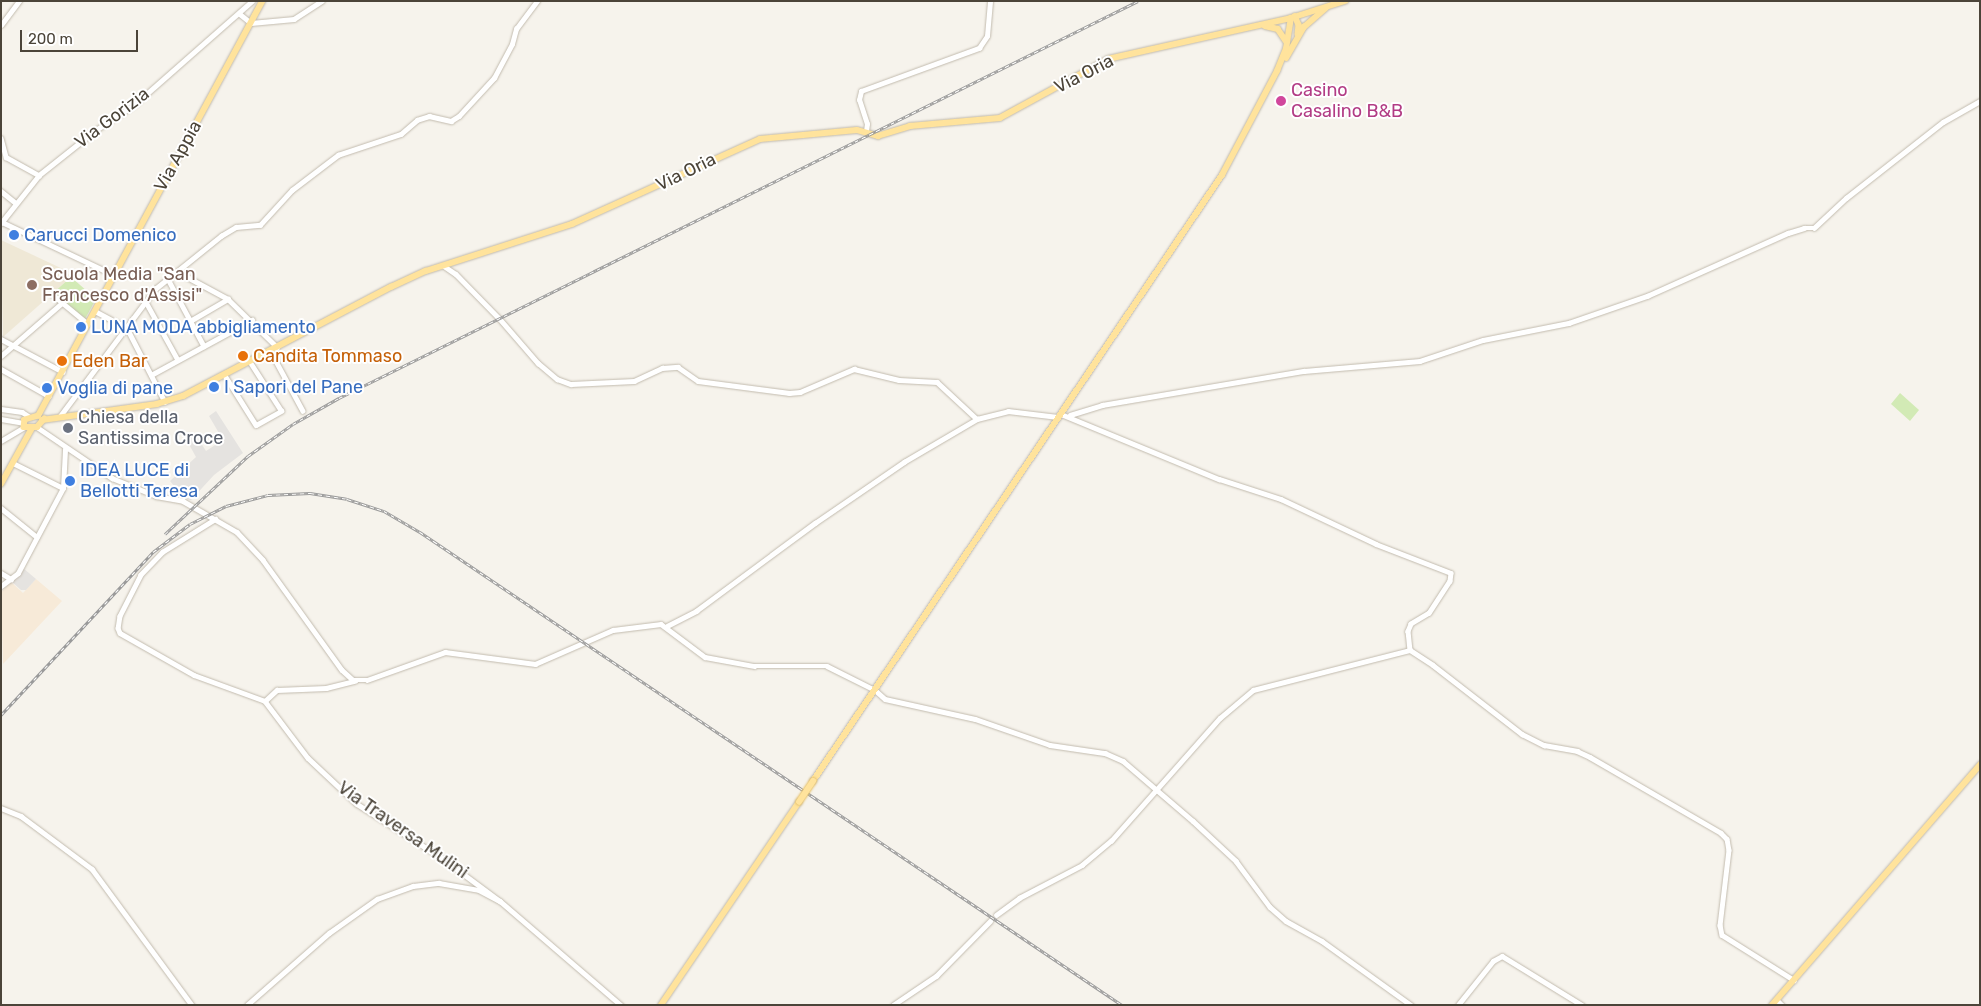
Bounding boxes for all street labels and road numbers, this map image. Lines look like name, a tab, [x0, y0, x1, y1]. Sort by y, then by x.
street label: Via Oria	[1051, 50, 1117, 98]
street label: Via Gorizia	[70, 83, 154, 153]
street label: Via Appia	[150, 117, 206, 195]
street label: Via Oria	[653, 148, 719, 196]
street label: Via Traversa Mulini	[333, 777, 473, 883]

